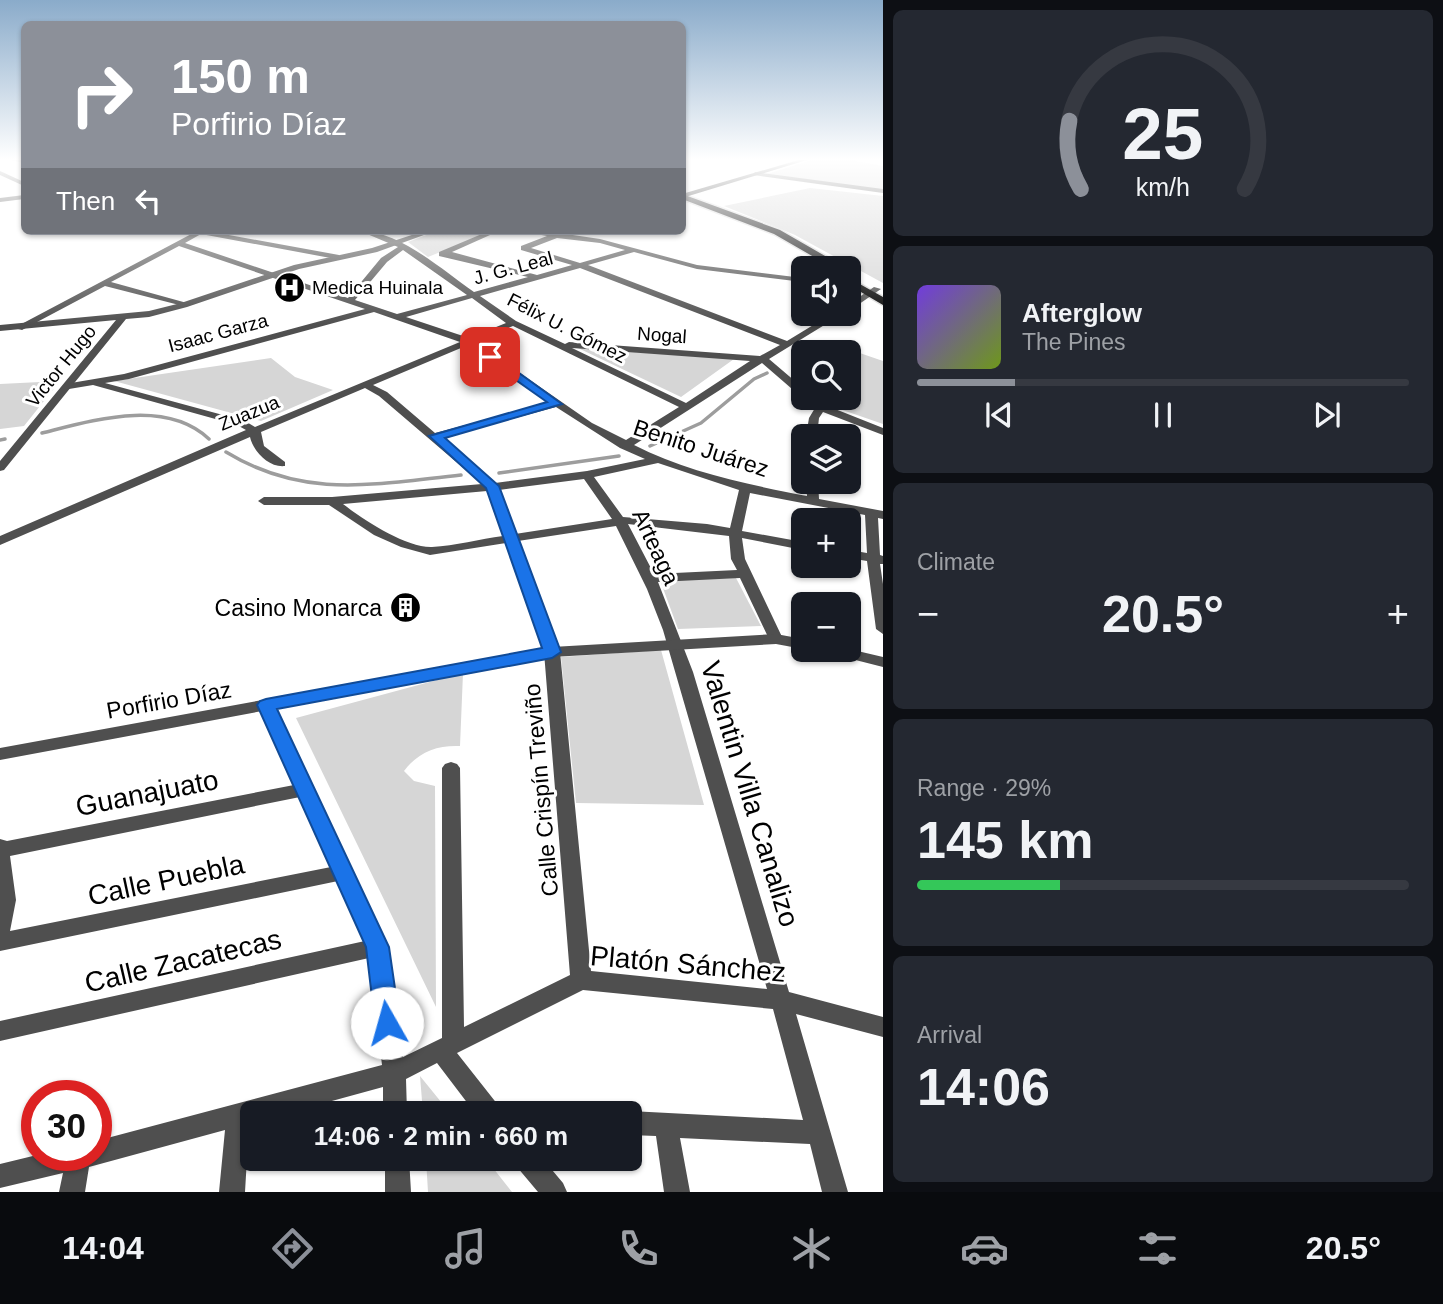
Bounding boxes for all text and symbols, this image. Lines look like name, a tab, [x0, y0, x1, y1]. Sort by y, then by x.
icon: right	[56, 49, 147, 140]
text: 150 m	[171, 49, 310, 103]
text: 25	[1123, 94, 1203, 175]
text: Porfirio Díaz	[171, 106, 347, 142]
text: km/h	[1136, 173, 1190, 201]
icon: left	[129, 182, 167, 220]
text: Then	[56, 186, 115, 216]
street label: J. G. Leal	[471, 247, 555, 289]
map controls	[791, 256, 861, 662]
button: sound	[791, 256, 861, 326]
hospital icon: Medica Huinala	[272, 270, 306, 304]
place label: Medica Huinala	[312, 277, 443, 298]
street label: Félix U. Gómez	[504, 289, 630, 367]
text: Afterglow	[1022, 298, 1142, 328]
street label: Isaac Garza	[166, 309, 271, 356]
street label: Victor Hugo	[22, 321, 100, 411]
street label: Nogal	[636, 323, 688, 347]
pin	[460, 327, 520, 387]
text: The Pines	[1022, 329, 1126, 355]
icon: arrive	[471, 338, 509, 376]
button: search	[791, 340, 861, 410]
street label: Zuazua	[216, 391, 283, 435]
icon: previous	[980, 396, 1018, 434]
icon: pause	[1144, 396, 1182, 434]
icon: next	[1308, 396, 1346, 434]
street label: Benito Juárez	[630, 414, 772, 482]
button: layers	[791, 424, 861, 494]
street label: Arteaga	[627, 505, 685, 589]
button: +	[791, 508, 861, 578]
text: Climate	[917, 549, 995, 575]
text: 20.5°	[1102, 585, 1224, 643]
building icon: Casino Monarca	[388, 591, 422, 625]
button: −	[791, 592, 861, 662]
text: −	[917, 593, 939, 635]
text: +	[1387, 593, 1409, 635]
place label: Casino Monarca	[215, 595, 382, 621]
street label: Valentin Villa Canalizo	[695, 657, 805, 931]
street label: Porfirio Díaz	[104, 676, 234, 724]
street label: Calle Crispín Treviño	[519, 683, 563, 897]
street label: Guanajuato	[73, 764, 221, 822]
text: Range · 29%	[917, 775, 1051, 801]
text: 145 km	[917, 811, 1093, 869]
street label: Calle Puebla	[85, 848, 247, 912]
street label: Calle Zacatecas	[82, 923, 284, 999]
street label: Platón Sánchez	[589, 940, 787, 988]
position arrow	[350, 986, 424, 1060]
text: Arrival	[917, 1022, 982, 1048]
text: 14:06	[917, 1058, 1050, 1116]
speed limit sign: 30	[21, 1080, 112, 1171]
text: 14:06 · 2 min · 660 m	[314, 1121, 568, 1151]
icon: directions	[268, 1224, 317, 1273]
icon: music	[441, 1224, 490, 1273]
icon: phone	[614, 1224, 663, 1273]
icon: climate	[787, 1224, 836, 1273]
icon: car	[960, 1224, 1009, 1273]
icon: filters	[1133, 1224, 1182, 1273]
text: 14:04	[62, 1230, 144, 1266]
text: 20.5°	[1306, 1230, 1381, 1266]

